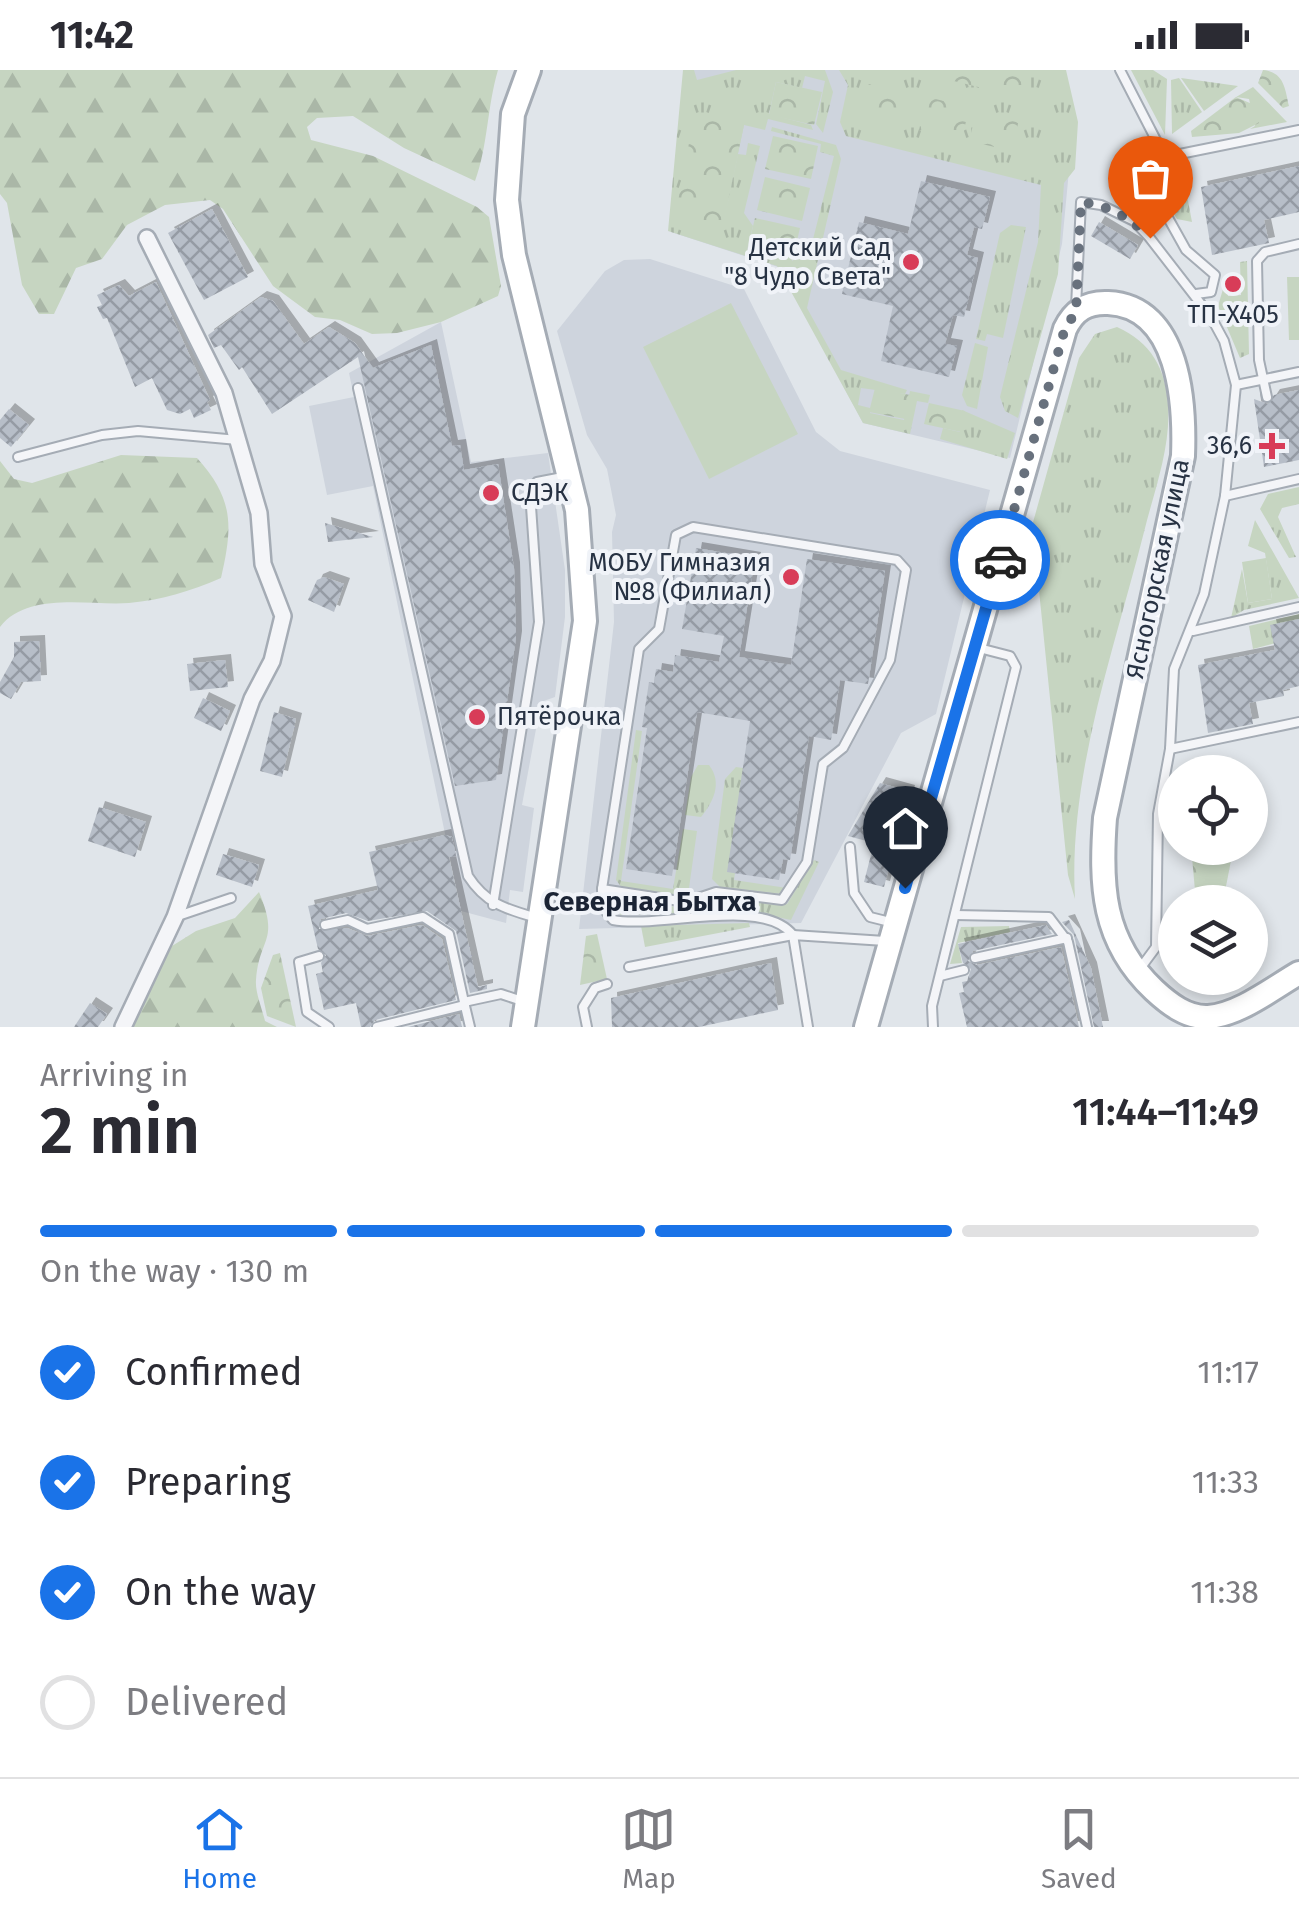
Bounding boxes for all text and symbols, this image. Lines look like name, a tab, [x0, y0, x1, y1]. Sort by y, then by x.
text: 11:42	[50, 12, 134, 58]
pin	[1108, 136, 1193, 239]
icon: bag	[1123, 151, 1178, 206]
place label: Детский Сад "8 Чудо Света"	[724, 233, 891, 292]
marker: Детский Сад "8 Чудо Света"	[900, 251, 922, 273]
marker: ТП-Х405	[1222, 273, 1244, 295]
place label: ТП-Х405	[1187, 300, 1279, 330]
place label: 36,6	[1207, 431, 1252, 461]
marker: 36,6	[1261, 435, 1283, 457]
street label: Ясногорская улица	[1120, 456, 1196, 682]
place label: СДЭК	[511, 478, 569, 508]
marker: СДЭК	[480, 482, 502, 504]
courier	[950, 510, 1050, 610]
icon: car	[973, 533, 1028, 588]
place label: МОБУ Гимназия №8 (Филиал)	[588, 548, 771, 607]
marker: МОБУ Гимназия №8 (Филиал)	[780, 566, 802, 588]
place label: Пятёрочка	[497, 702, 621, 732]
marker: Пятёрочка	[466, 706, 488, 728]
map controls	[1158, 755, 1268, 995]
button: locate	[1158, 755, 1268, 865]
pin	[863, 786, 948, 889]
icon: home	[878, 801, 933, 856]
district label: Северная Бытха	[544, 885, 757, 918]
button: layers	[1158, 885, 1268, 995]
text: Arriving in	[40, 1056, 188, 1094]
text: 11:44–11:49	[1072, 1089, 1259, 1135]
text: 2 min	[40, 1092, 200, 1170]
text: On the way · 130 m	[40, 1252, 309, 1290]
icon: check	[40, 1345, 95, 1400]
text: Confirmed	[125, 1349, 303, 1395]
text: 11:17	[1197, 1353, 1259, 1391]
icon: check	[40, 1455, 95, 1510]
text: Preparing	[125, 1459, 291, 1505]
text: 11:33	[1192, 1463, 1259, 1501]
icon: check	[40, 1565, 95, 1620]
text: On the way	[125, 1569, 316, 1615]
text: 11:38	[1190, 1573, 1259, 1611]
text: Delivered	[125, 1679, 288, 1725]
tab: Home	[182, 1802, 257, 1895]
tab: Map	[621, 1802, 676, 1895]
tab: Saved	[1041, 1802, 1117, 1895]

